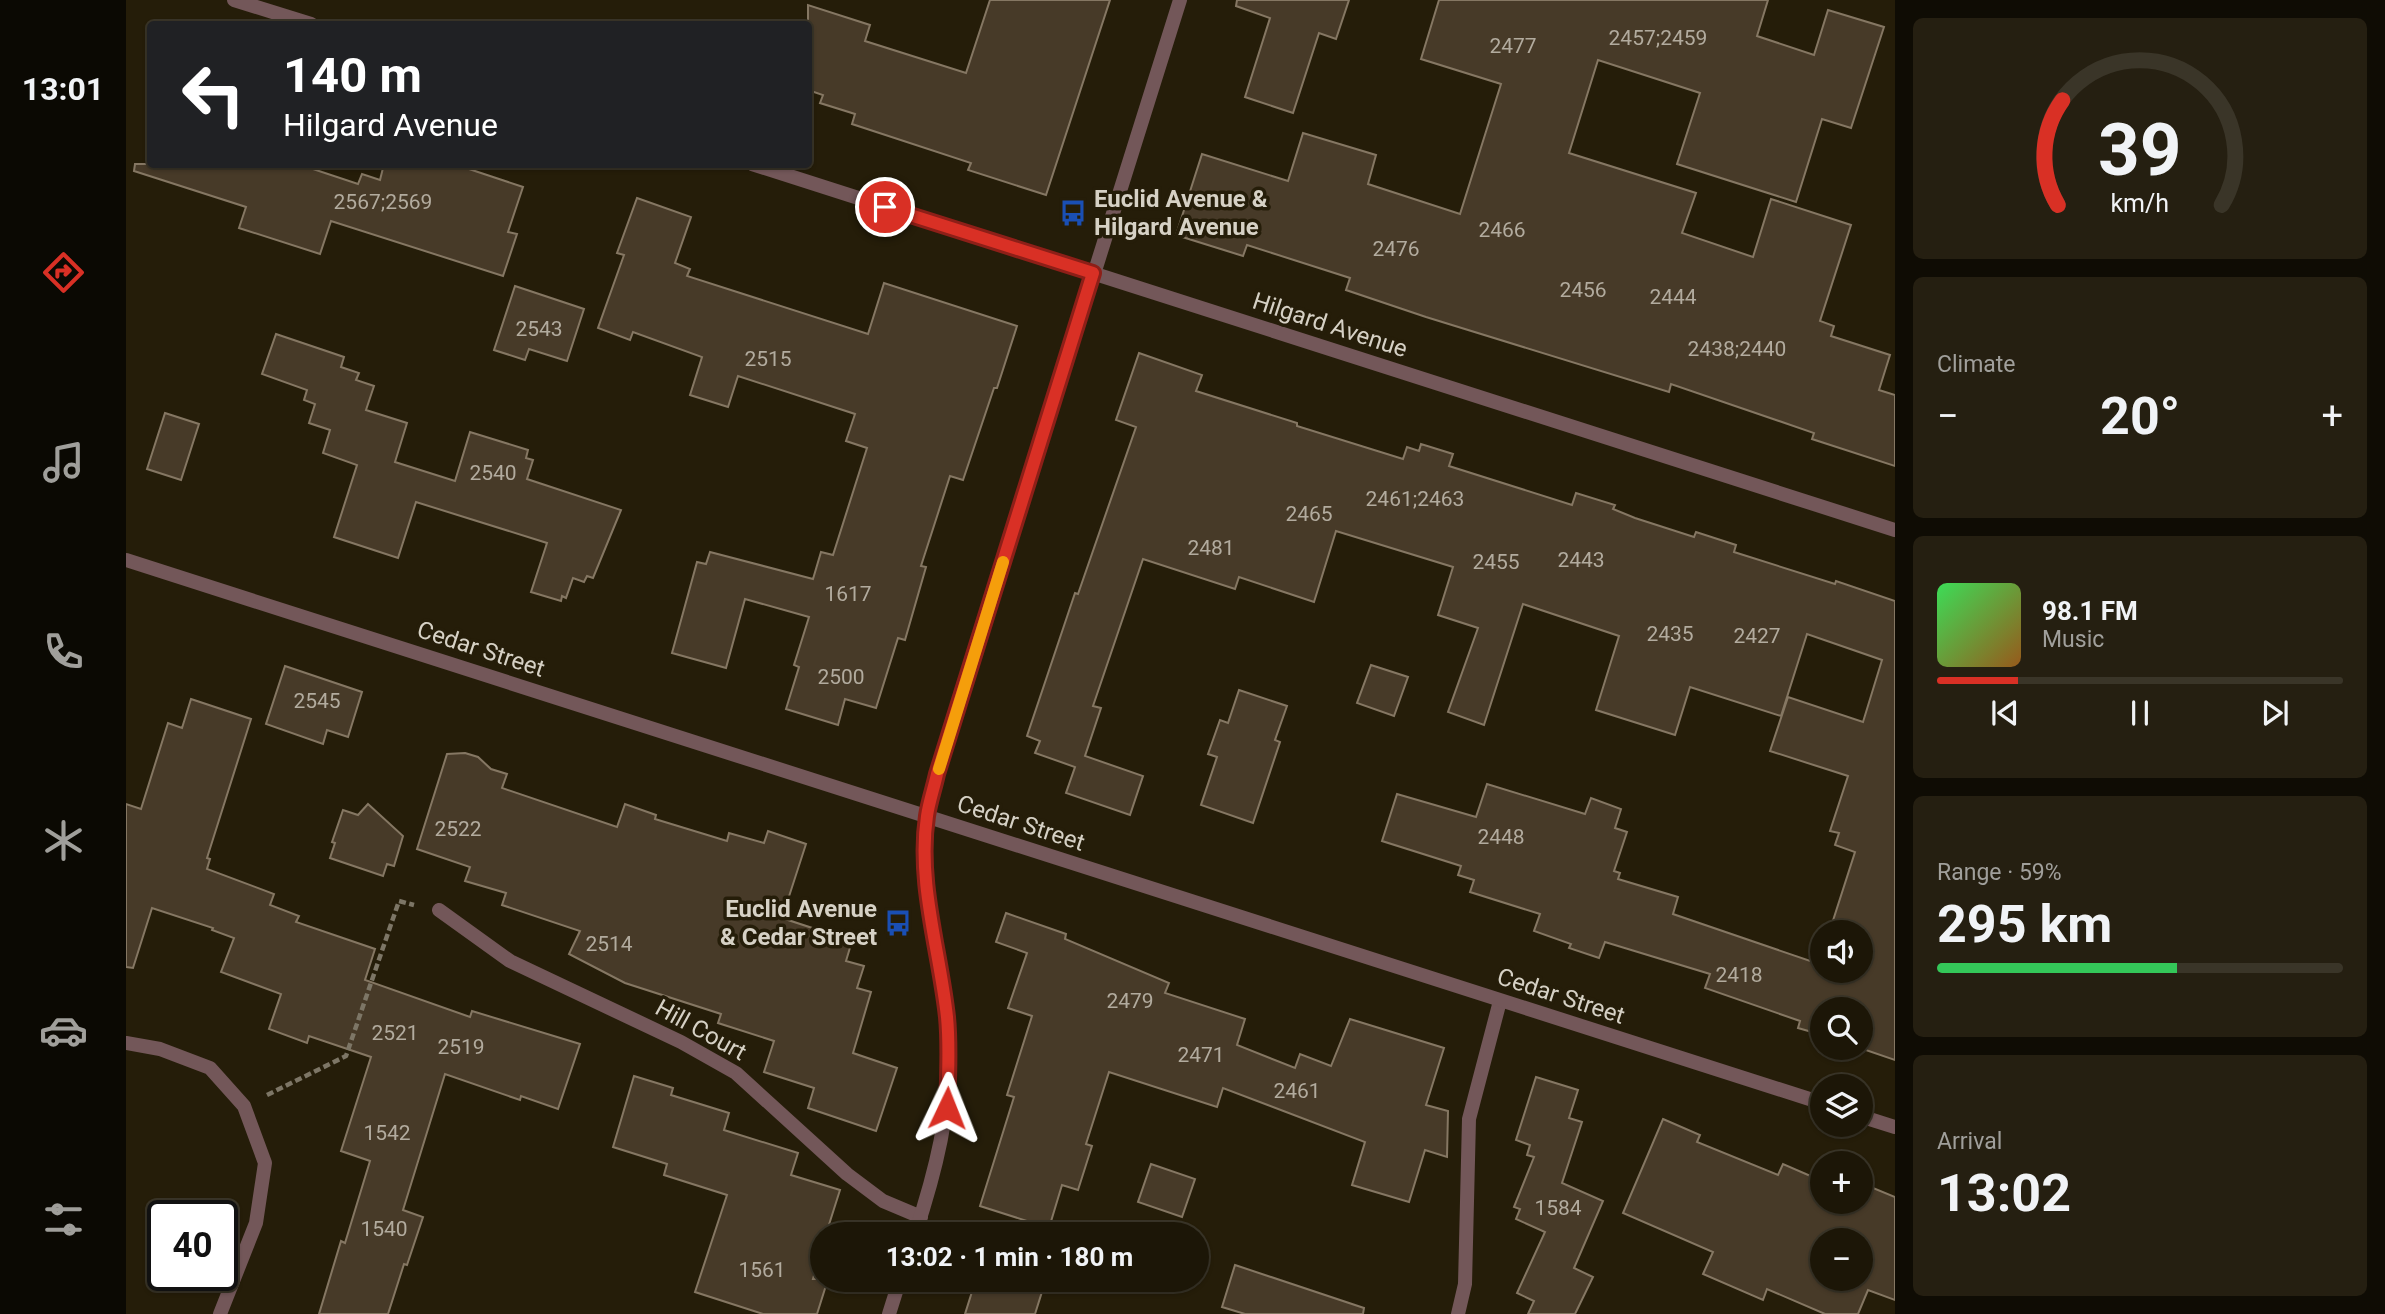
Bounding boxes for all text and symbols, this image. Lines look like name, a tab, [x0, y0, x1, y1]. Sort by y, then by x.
house number: 2457;2459	[1609, 26, 1707, 50]
house number: 2477	[1489, 34, 1537, 58]
text: 140 m	[283, 47, 422, 104]
icon: left	[168, 49, 259, 140]
text: 13:01	[22, 70, 104, 108]
text: Hilgard Avenue	[283, 106, 498, 144]
text: 39	[2098, 107, 2182, 193]
pin	[855, 177, 915, 237]
place label: Euclid Avenue & Hilgard Avenue	[1094, 185, 1268, 241]
icon: arrive	[866, 188, 904, 226]
text: km/h	[2111, 188, 2169, 217]
house number: 2567;2569	[334, 190, 432, 214]
bus stop icon: Euclid Avenue & Hilgard Avenue	[1058, 198, 1088, 228]
house number: 2466	[1478, 218, 1526, 242]
house number: 2476	[1372, 237, 1420, 261]
icon: directions	[39, 248, 88, 297]
house number: 2456	[1559, 278, 1607, 302]
house number: 2444	[1649, 285, 1697, 309]
street label: Hilgard Avenue	[1249, 287, 1411, 363]
house number: 2543	[515, 317, 563, 341]
house number: 2438;2440	[1688, 337, 1786, 361]
house number: 2515	[744, 347, 792, 371]
text: Climate	[1937, 351, 2016, 378]
text: 20°	[2100, 386, 2180, 447]
text: −	[1937, 394, 1959, 438]
text: +	[2321, 394, 2343, 438]
icon: music	[39, 438, 88, 487]
house number: 2540	[469, 461, 517, 485]
house number: 2461;2463	[1366, 487, 1464, 511]
house number: 2465	[1285, 502, 1333, 526]
house number: 2481	[1187, 536, 1235, 560]
house number: 2443	[1557, 548, 1605, 572]
house number: 2455	[1472, 550, 1520, 574]
house number: 1617	[824, 582, 872, 606]
text: 98.1 FM	[2042, 596, 2138, 626]
street label: Cedar Street	[414, 615, 548, 683]
house number: 2435	[1646, 622, 1694, 646]
house number: 2427	[1733, 624, 1781, 648]
text: Music	[2042, 626, 2104, 653]
icon: phone	[39, 627, 88, 676]
house number: 2500	[817, 665, 865, 689]
house number: 2545	[293, 689, 341, 713]
icon: previous	[1986, 694, 2024, 732]
icon: pause	[2121, 694, 2159, 732]
icon: next	[2256, 694, 2294, 732]
street label: Cedar Street	[954, 789, 1088, 857]
icon: climate	[39, 816, 88, 865]
house number: 2522	[434, 817, 482, 841]
house number: 2448	[1477, 825, 1525, 849]
text: Range · 59%	[1937, 859, 2062, 886]
text: 295 km	[1937, 894, 2112, 955]
place label: Euclid Avenue & Cedar Street	[720, 895, 877, 951]
bus stop icon: Euclid Avenue & Cedar Street	[883, 908, 913, 938]
map controls	[1810, 920, 1873, 1291]
button: sound	[1810, 920, 1873, 983]
house number: 2514	[585, 932, 633, 956]
street label: Cedar Street	[1494, 962, 1628, 1030]
house number: 2418	[1715, 963, 1763, 987]
house number: 2479	[1106, 989, 1154, 1013]
street label: Hill Court	[651, 994, 752, 1066]
button: search	[1810, 997, 1873, 1060]
icon: car	[39, 1006, 88, 1055]
house number: 2521	[371, 1021, 419, 1045]
house number: 2519	[437, 1035, 485, 1059]
house number: 2471	[1177, 1043, 1225, 1067]
position arrow	[910, 1071, 984, 1145]
button: layers	[1810, 1074, 1873, 1137]
house number: 2461	[1273, 1079, 1321, 1103]
house number: 1542	[363, 1121, 411, 1145]
text: Arrival	[1937, 1128, 2002, 1155]
button: +	[1810, 1151, 1873, 1214]
text: 13:02	[1937, 1163, 2071, 1224]
icon: filters	[39, 1195, 88, 1244]
house number: 1584	[1534, 1196, 1582, 1220]
speed limit sign: 40	[147, 1200, 238, 1291]
house number: 1540	[360, 1217, 408, 1241]
button: −	[1810, 1228, 1873, 1291]
text: 13:02 · 1 min · 180 m	[886, 1242, 1133, 1272]
house number: 1561	[738, 1258, 786, 1282]

